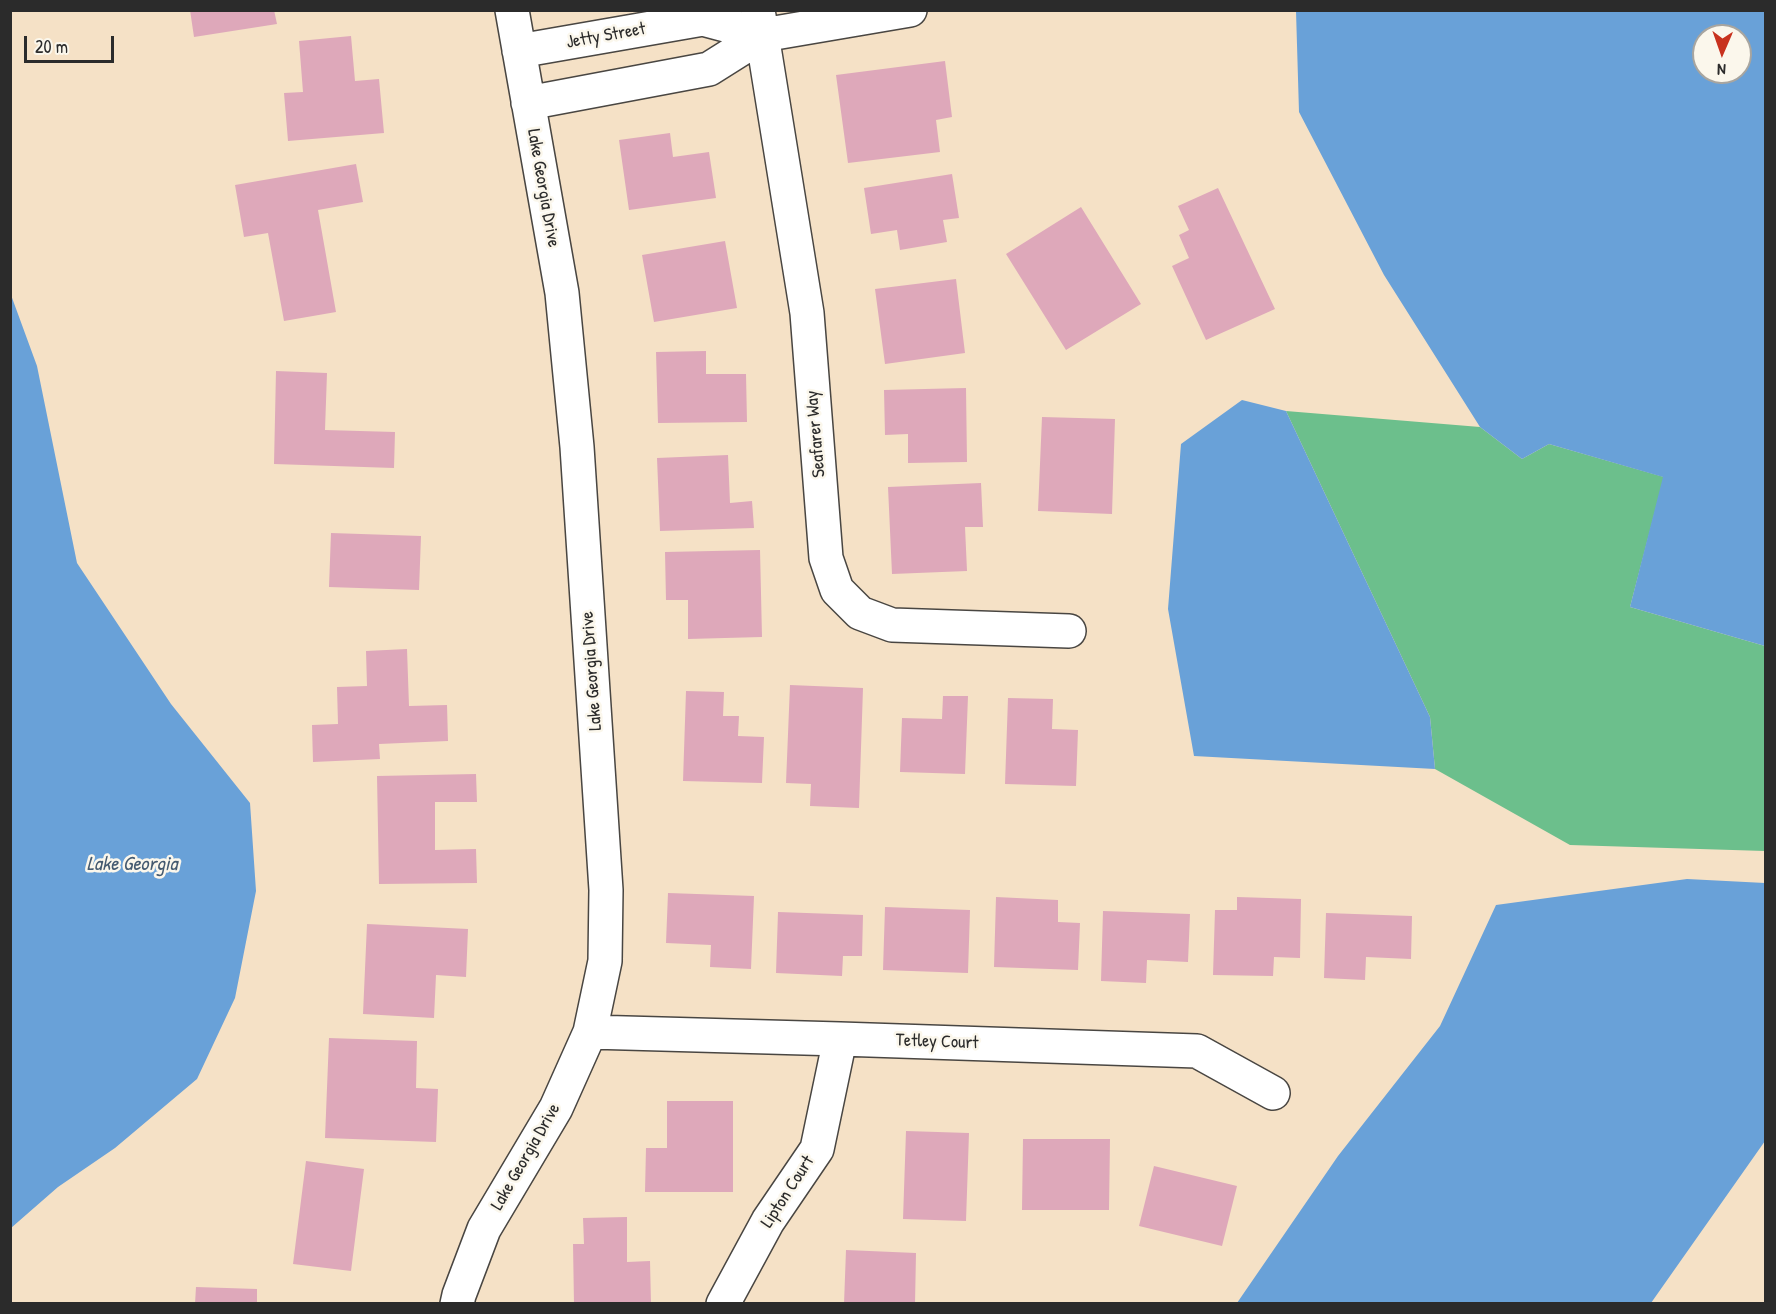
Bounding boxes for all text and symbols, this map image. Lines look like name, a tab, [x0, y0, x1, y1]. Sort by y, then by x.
street label: Jetty Street	[565, 18, 647, 54]
scale bar	[27, 24, 117, 62]
north arrow	[1692, 24, 1752, 84]
text: 20 m	[35, 34, 68, 59]
text: N	[1717, 59, 1726, 81]
street label: Lake Georgia Drive	[522, 127, 564, 249]
street label: Seafarer Way	[801, 390, 831, 478]
street label: Lake Georgia Drive	[577, 611, 607, 731]
water label: Lake Georgia	[87, 853, 177, 877]
street label: Tetley Court	[895, 1030, 979, 1054]
street label: Lake Georgia Drive	[487, 1100, 565, 1214]
street label: Lipton Court	[757, 1152, 819, 1232]

